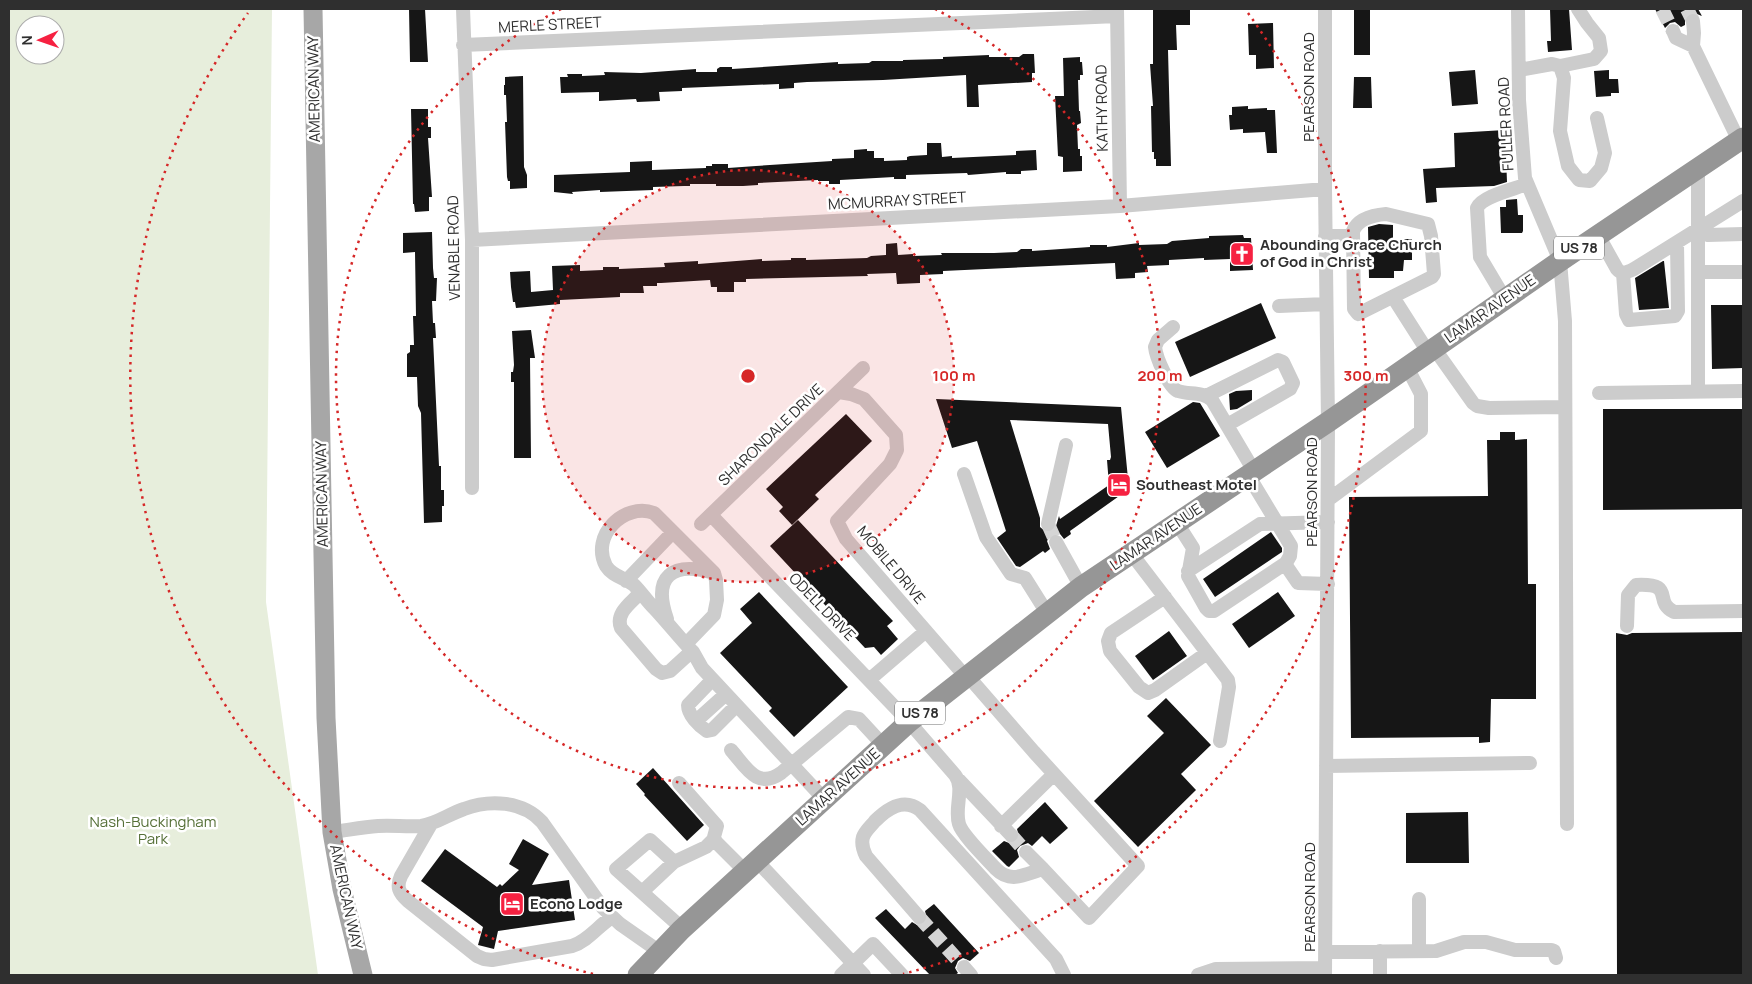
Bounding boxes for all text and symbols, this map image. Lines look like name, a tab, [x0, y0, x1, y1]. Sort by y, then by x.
street label: MERLE STREET	[498, 11, 602, 38]
north arrow	[15, 15, 65, 65]
street label: PEARSON ROAD	[1298, 32, 1319, 142]
text: N	[17, 35, 36, 46]
street label: AMERICAN WAY	[302, 35, 325, 143]
street label: KATHY ROAD	[1090, 64, 1113, 152]
street label: FULLER ROAD	[1493, 77, 1518, 172]
street label: MCMURRAY STREET	[827, 186, 967, 215]
street label: VENABLE ROAD	[442, 195, 465, 301]
place label: Abounding Grace Church of God in Christ	[1260, 234, 1442, 272]
road number: US 78	[1554, 237, 1604, 260]
church icon: Abounding Grace Church of God in Christ	[1229, 241, 1255, 267]
street label: LAMAR AVENUE	[1440, 269, 1540, 348]
text: 100 m	[933, 365, 975, 386]
text: 200 m	[1137, 365, 1183, 386]
text: 300 m	[1344, 365, 1388, 386]
centre of rings	[739, 367, 757, 385]
street label: SHARONDALE DRIVE	[713, 379, 828, 490]
street label: PEARSON ROAD	[1301, 437, 1322, 547]
street label: AMERICAN WAY	[310, 440, 333, 548]
hotel icon: Southeast Motel	[1106, 472, 1132, 498]
place label: Southeast Motel	[1136, 474, 1257, 495]
street label: LAMAR AVENUE	[1105, 498, 1206, 575]
street label: MOBILE DRIVE	[852, 521, 930, 608]
street label: ODELL DRIVE	[784, 568, 860, 645]
road number: US 78	[895, 701, 945, 724]
street label: LAMAR AVENUE	[791, 743, 885, 830]
park label: Nash-Buckingham Park	[90, 811, 216, 849]
street label: PEARSON ROAD	[1299, 842, 1320, 952]
street label: AMERICAN WAY	[325, 843, 368, 952]
hotel icon: Econo Lodge	[499, 891, 525, 917]
place label: Econo Lodge	[530, 893, 623, 914]

